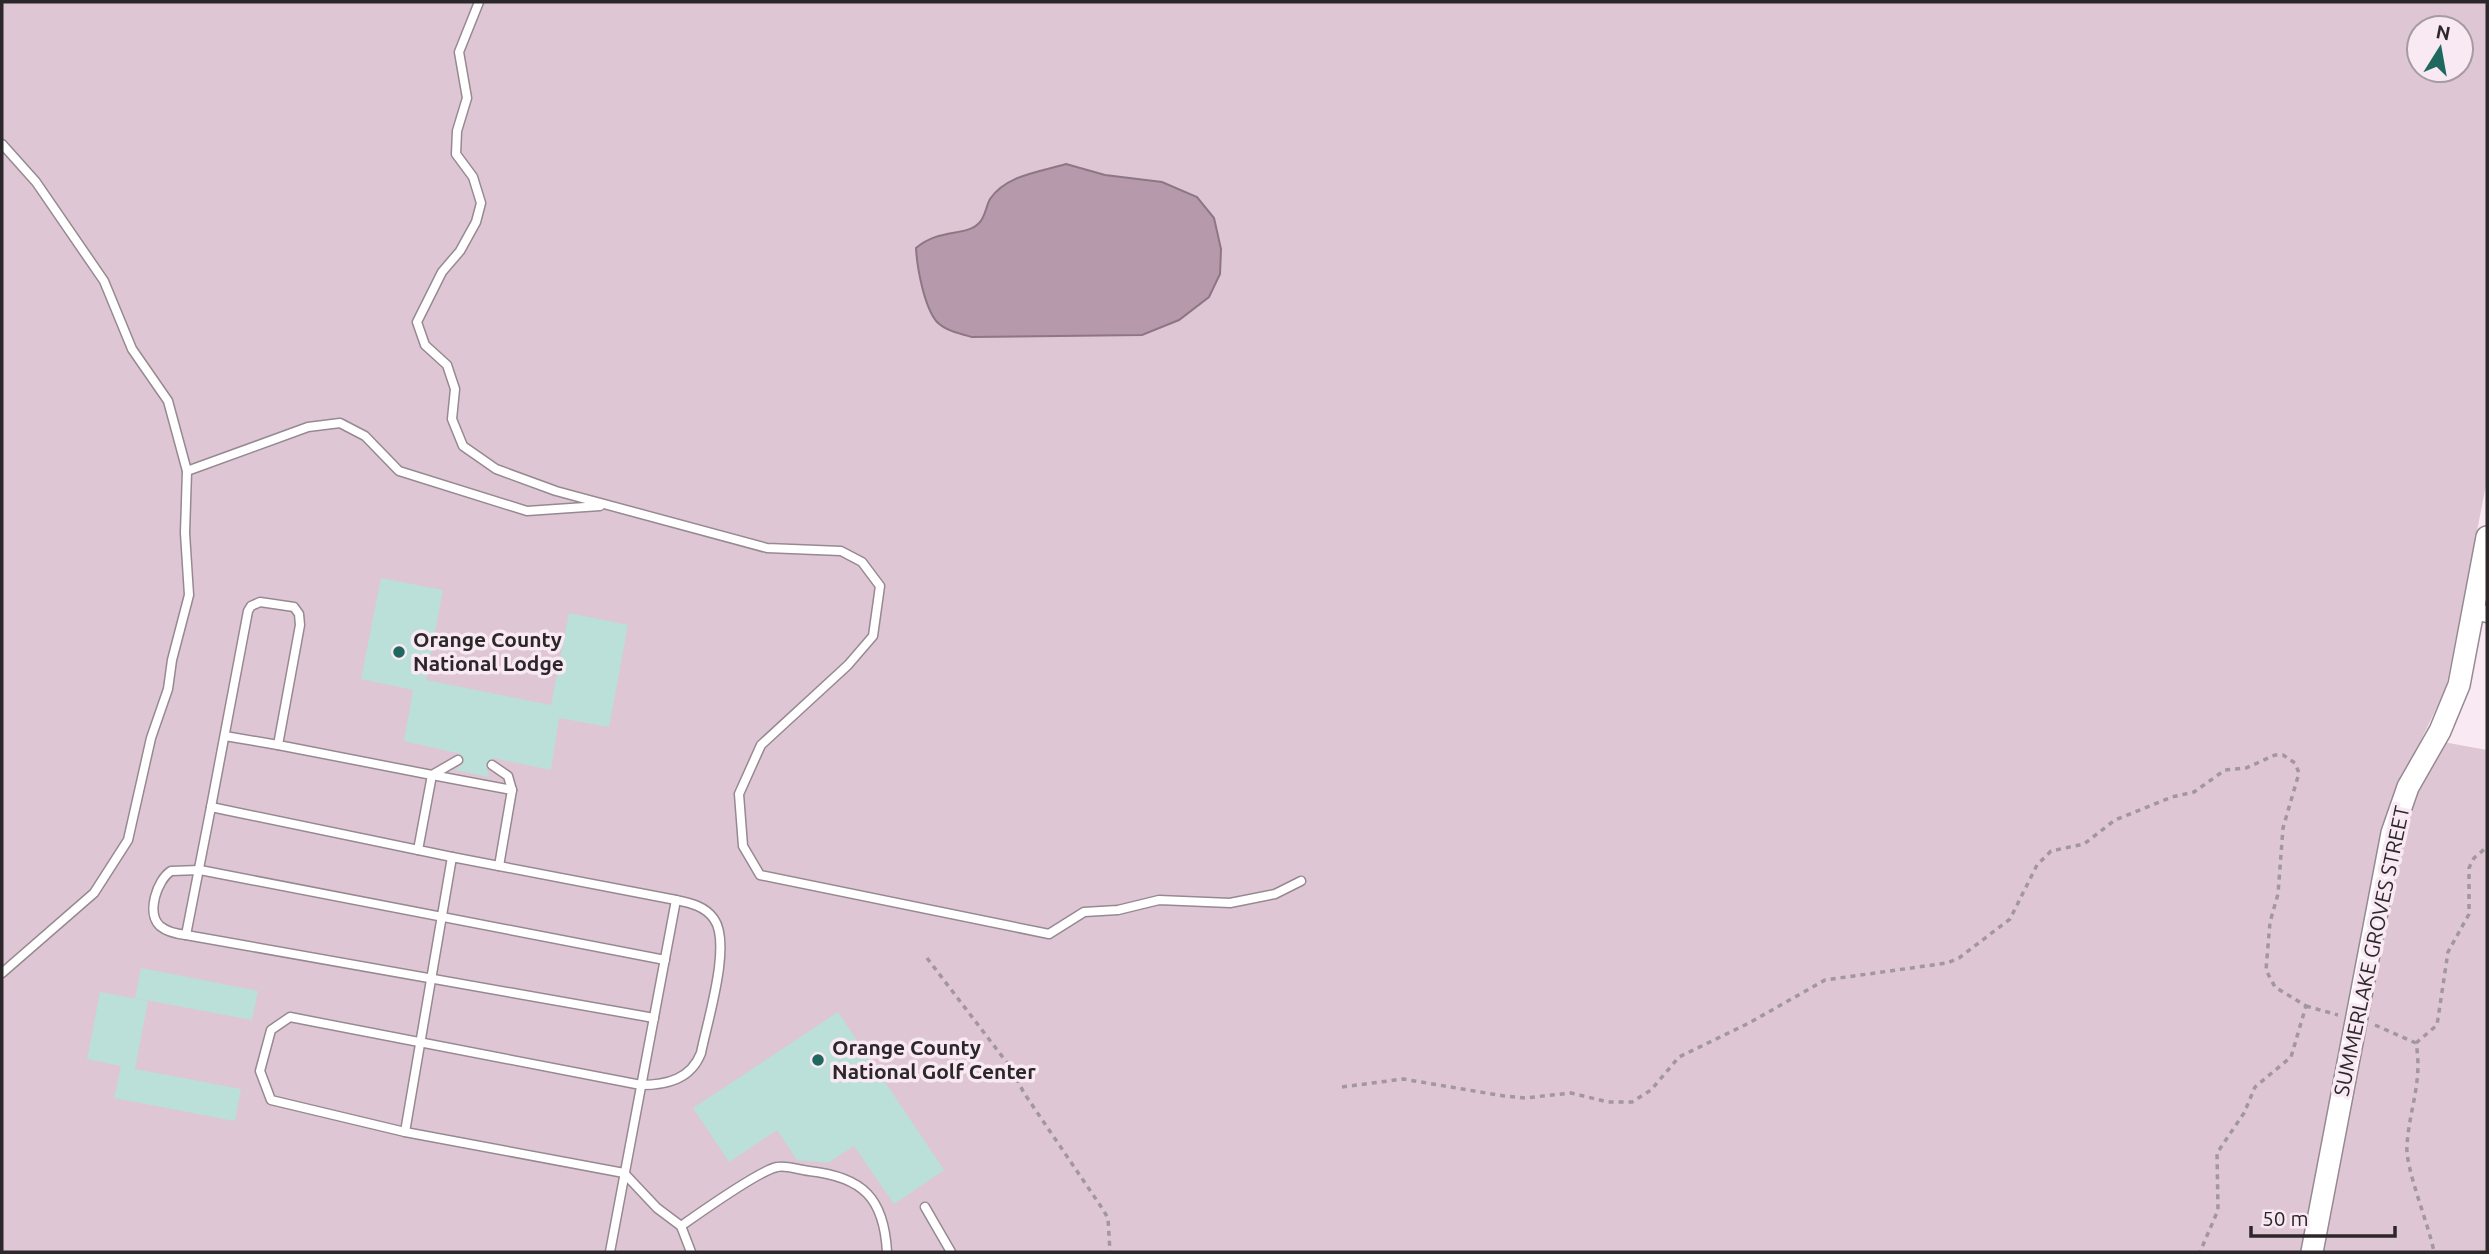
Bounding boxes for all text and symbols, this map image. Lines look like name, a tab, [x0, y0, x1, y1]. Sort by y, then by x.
north arrow	[2405, 14, 2475, 84]
text: N	[2434, 20, 2452, 44]
place label: Orange County National Lodge	[413, 627, 564, 675]
marker: Orange County National Lodge	[391, 644, 407, 660]
street label: SUMMERLAKE GROVES STREET	[2329, 803, 2414, 1098]
place label: Orange County National Golf Center	[832, 1035, 1036, 1083]
marker: Orange County National Golf Center	[810, 1052, 826, 1068]
scale bar	[2251, 1194, 2394, 1238]
text: 50 m	[2262, 1206, 2309, 1230]

